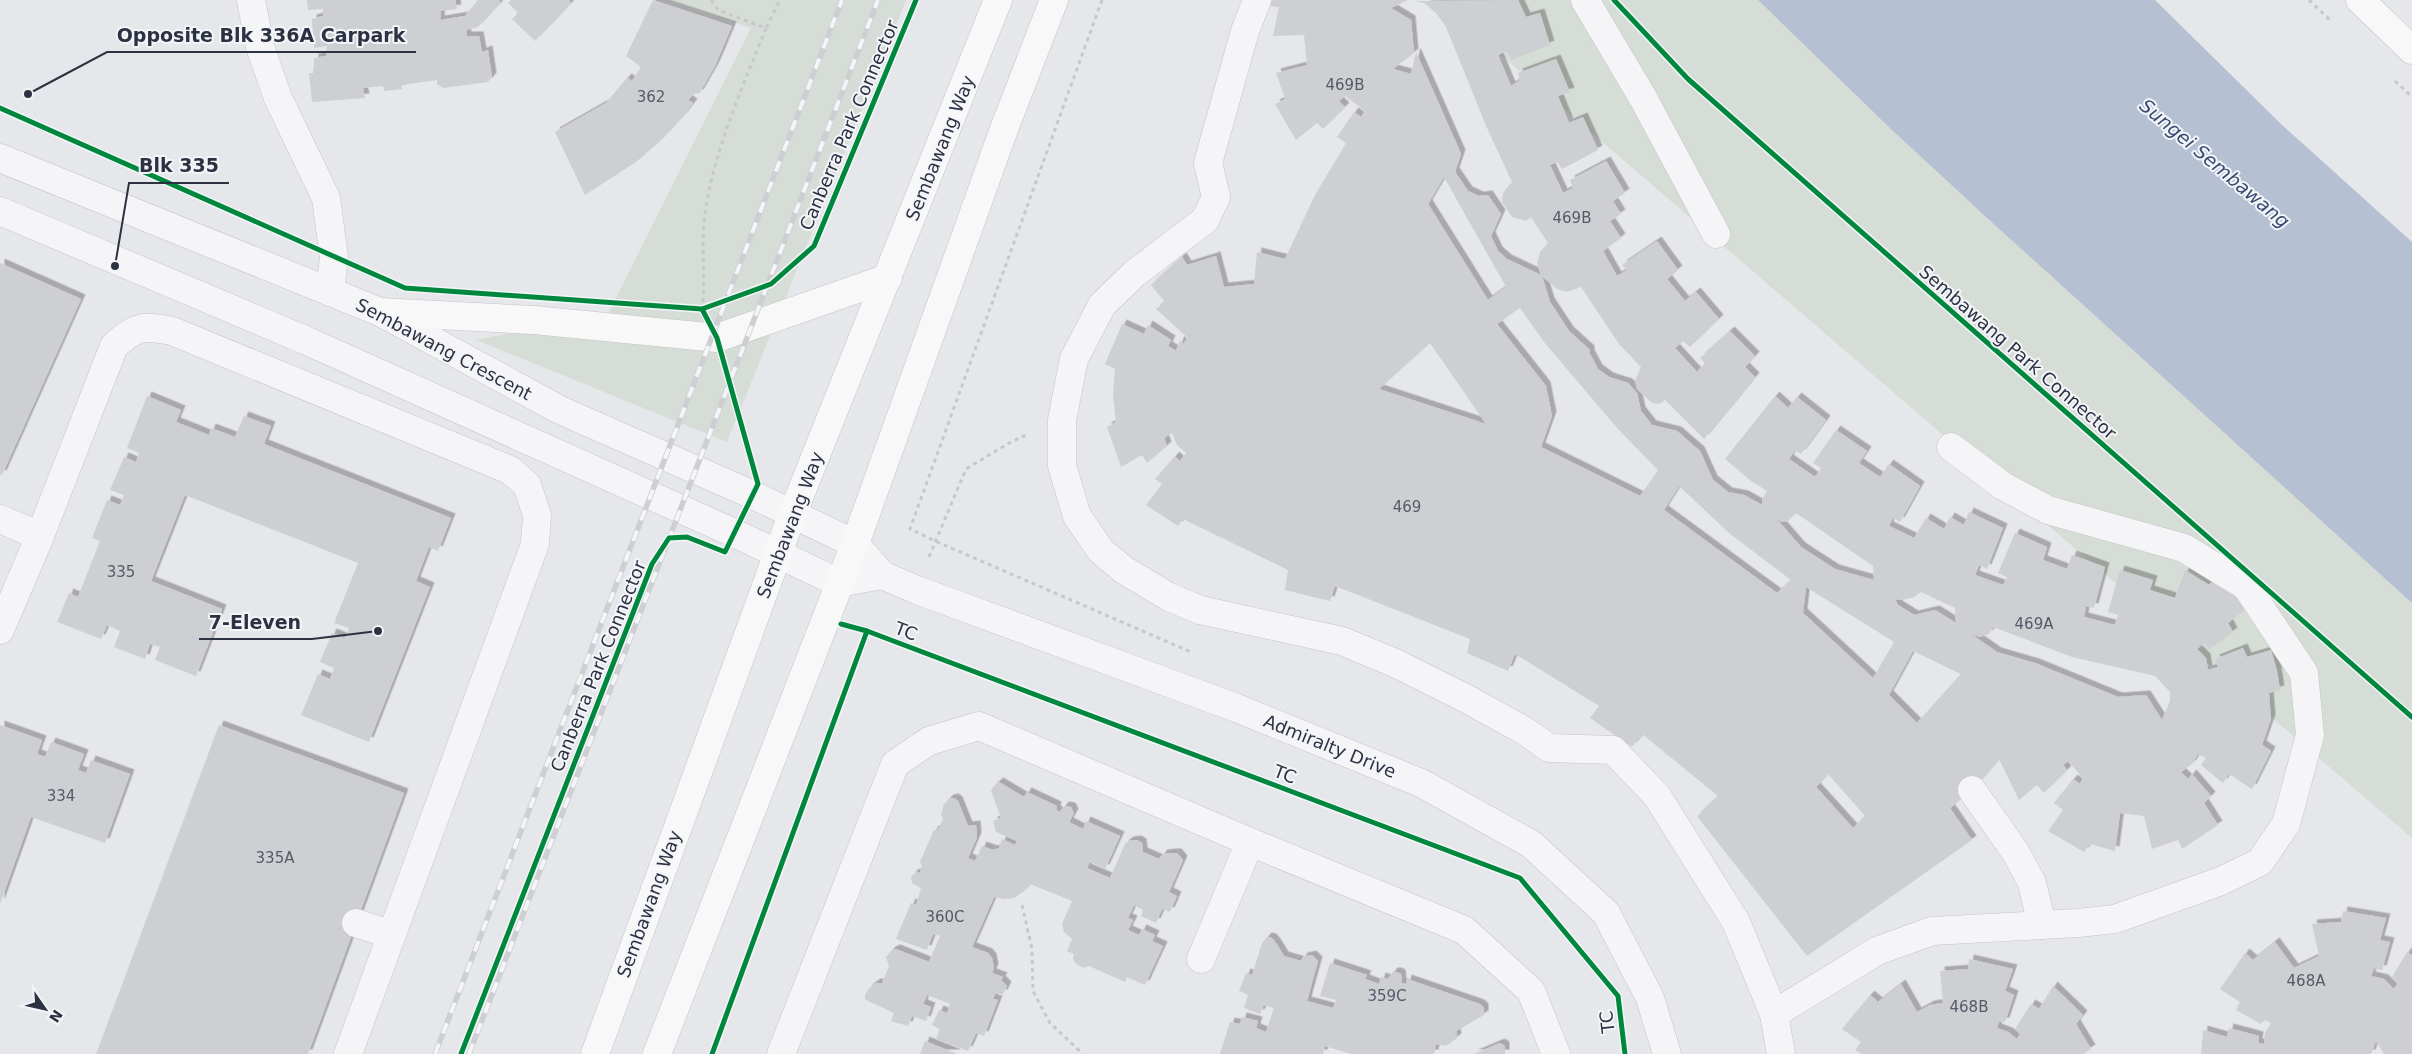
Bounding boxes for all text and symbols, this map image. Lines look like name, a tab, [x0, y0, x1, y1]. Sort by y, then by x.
street label: Canberra Park Connector	[795, 16, 903, 233]
callout: Opposite Blk 336A Carpark	[107, 18, 416, 52]
text: Opposite Blk 336A Carpark	[117, 24, 406, 46]
street label: Sembawang Way	[901, 72, 979, 224]
house number: 469B	[1326, 76, 1364, 94]
house number: 362	[637, 88, 665, 106]
water label: Sungei Sembawang	[2136, 94, 2294, 232]
callout: Blk 335	[129, 149, 229, 183]
text: Blk 335	[139, 154, 219, 176]
house number: 469B	[1553, 209, 1591, 227]
street label: Sembawang Park Connector	[1915, 261, 2121, 444]
street label: Sembawang Crescent	[352, 294, 536, 404]
street label: Sembawang Way	[752, 449, 828, 601]
house number: 469	[1393, 498, 1421, 516]
street label: Canberra Park Connector	[546, 557, 650, 775]
house number: 335	[107, 563, 135, 581]
callout: 7-Eleven	[199, 605, 312, 639]
text: 7-Eleven	[209, 611, 301, 633]
house number: 469A	[2015, 615, 2054, 633]
street label: TC	[891, 617, 920, 645]
street label: Admiralty Drive	[1261, 710, 1399, 782]
street label: TC	[1270, 760, 1299, 788]
house number: 334	[47, 787, 75, 805]
street label: Sembawang Way	[613, 827, 686, 980]
house number: 335A	[256, 849, 295, 867]
house number: 360C	[925, 908, 965, 926]
house number: 468A	[2287, 972, 2326, 990]
north arrow	[20, 984, 70, 1034]
house number: 359C	[1367, 987, 1407, 1005]
house number: 468B	[1950, 998, 1988, 1016]
text: N	[46, 1007, 66, 1026]
street label: TC	[1595, 1010, 1619, 1035]

